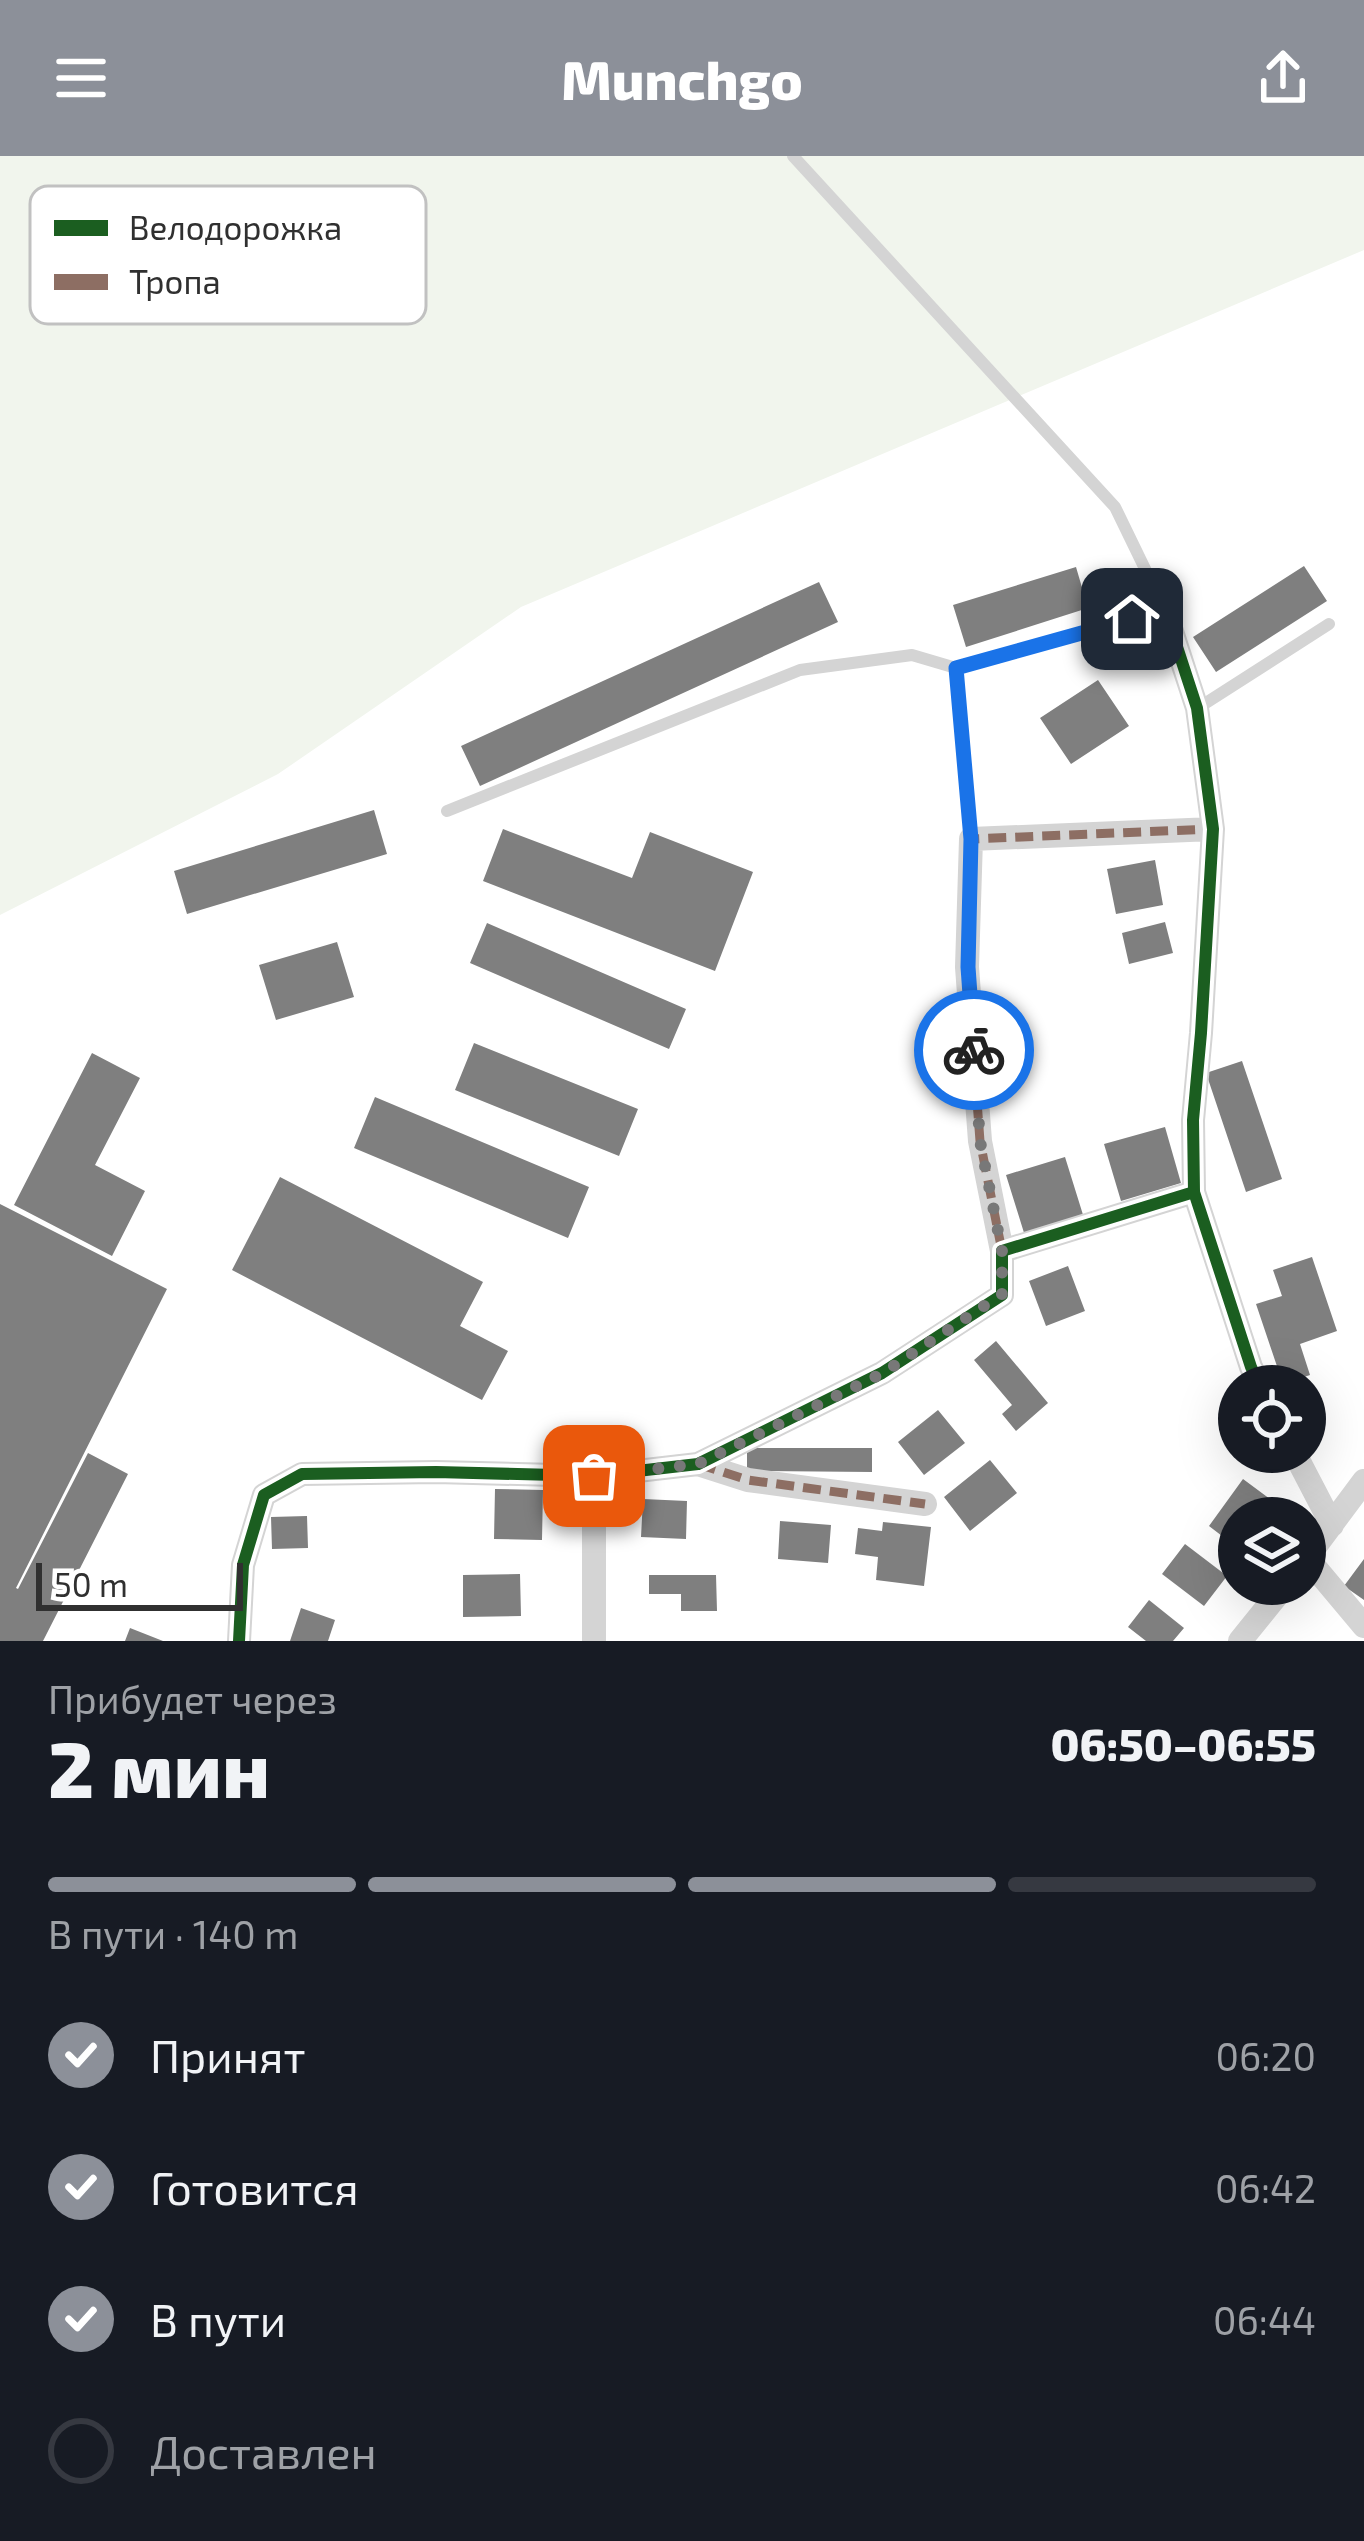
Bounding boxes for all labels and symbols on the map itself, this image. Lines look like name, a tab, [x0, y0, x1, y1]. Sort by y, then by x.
legend	[30, 186, 426, 324]
text: Велодорожка	[129, 207, 342, 247]
text: Тропа	[129, 261, 221, 301]
pin	[1081, 568, 1183, 670]
courier	[914, 990, 1034, 1110]
pin	[543, 1425, 645, 1527]
scale bar	[36, 1557, 243, 1610]

